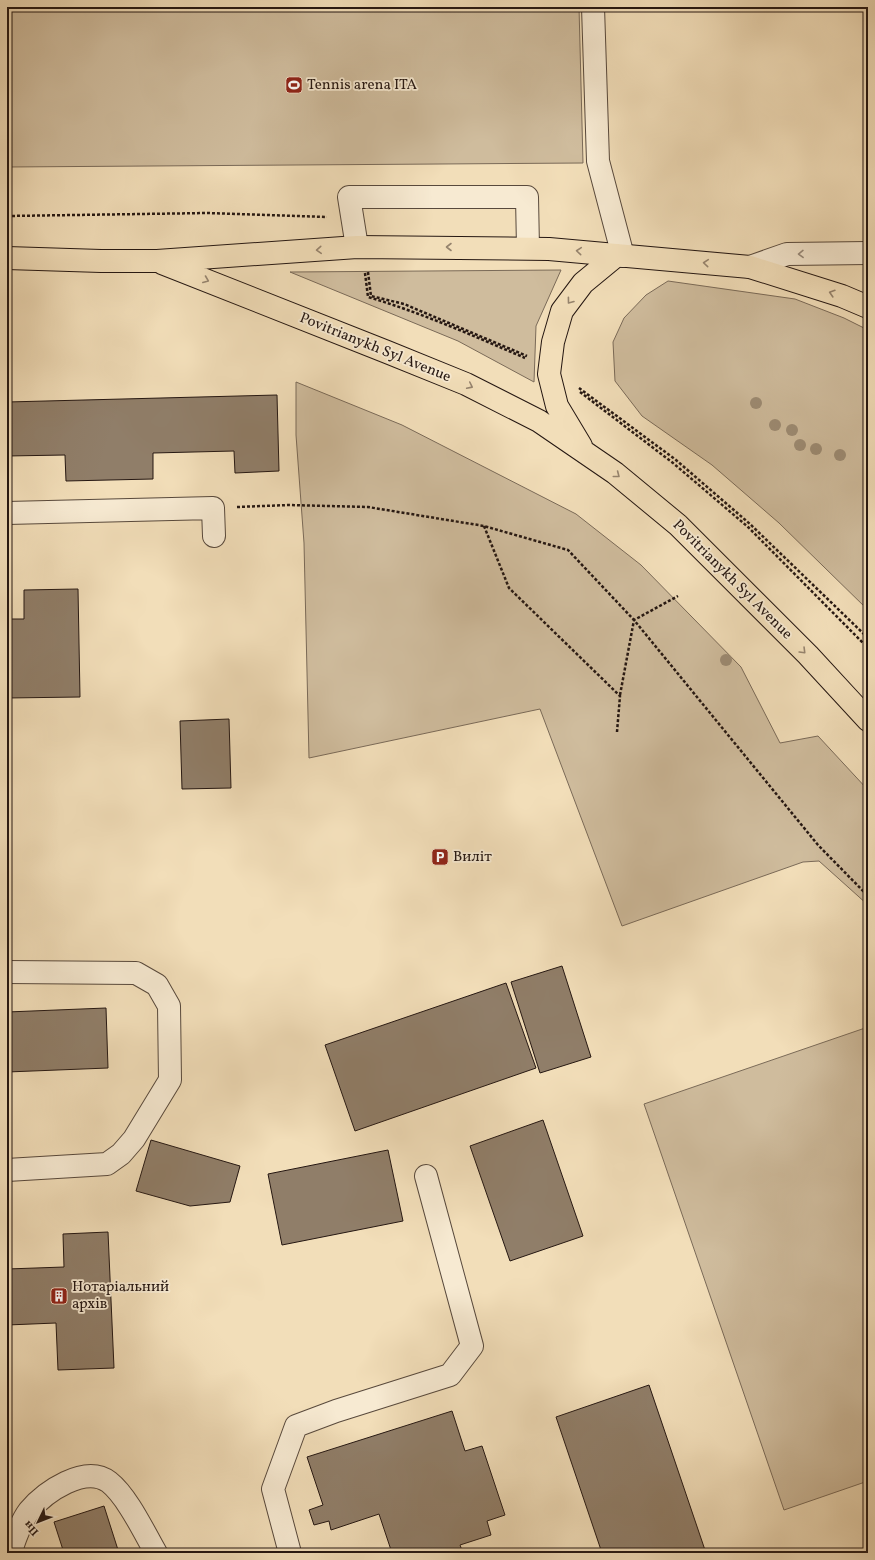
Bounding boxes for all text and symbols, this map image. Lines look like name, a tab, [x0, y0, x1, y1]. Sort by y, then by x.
sports icon: Tennis arena ITA	[284, 75, 304, 95]
place label: Tennis arena ITA	[307, 75, 418, 96]
one-way arrow	[446, 243, 452, 251]
one-way arrow	[316, 245, 322, 254]
one-way arrow	[576, 247, 582, 256]
one-way arrow	[798, 249, 804, 258]
one-way arrow	[703, 259, 709, 268]
one-way arrow	[203, 276, 210, 284]
one-way arrow	[829, 289, 836, 298]
one-way arrow	[567, 297, 574, 304]
street label: Povitrianykh Syl Avenue	[296, 308, 454, 388]
one-way arrow	[465, 382, 473, 389]
one-way arrow	[612, 470, 619, 477]
street label: Povitrianykh Syl Avenue	[667, 515, 797, 645]
one-way arrow	[798, 646, 806, 654]
parking icon: Виліт	[430, 847, 450, 867]
place label: Виліт	[453, 847, 492, 868]
place label: Нотаріальний архів	[72, 1277, 169, 1315]
building icon: Нотаріальний архів	[49, 1286, 69, 1306]
north arrow	[18, 1502, 58, 1542]
text: Пн	[21, 1517, 43, 1539]

